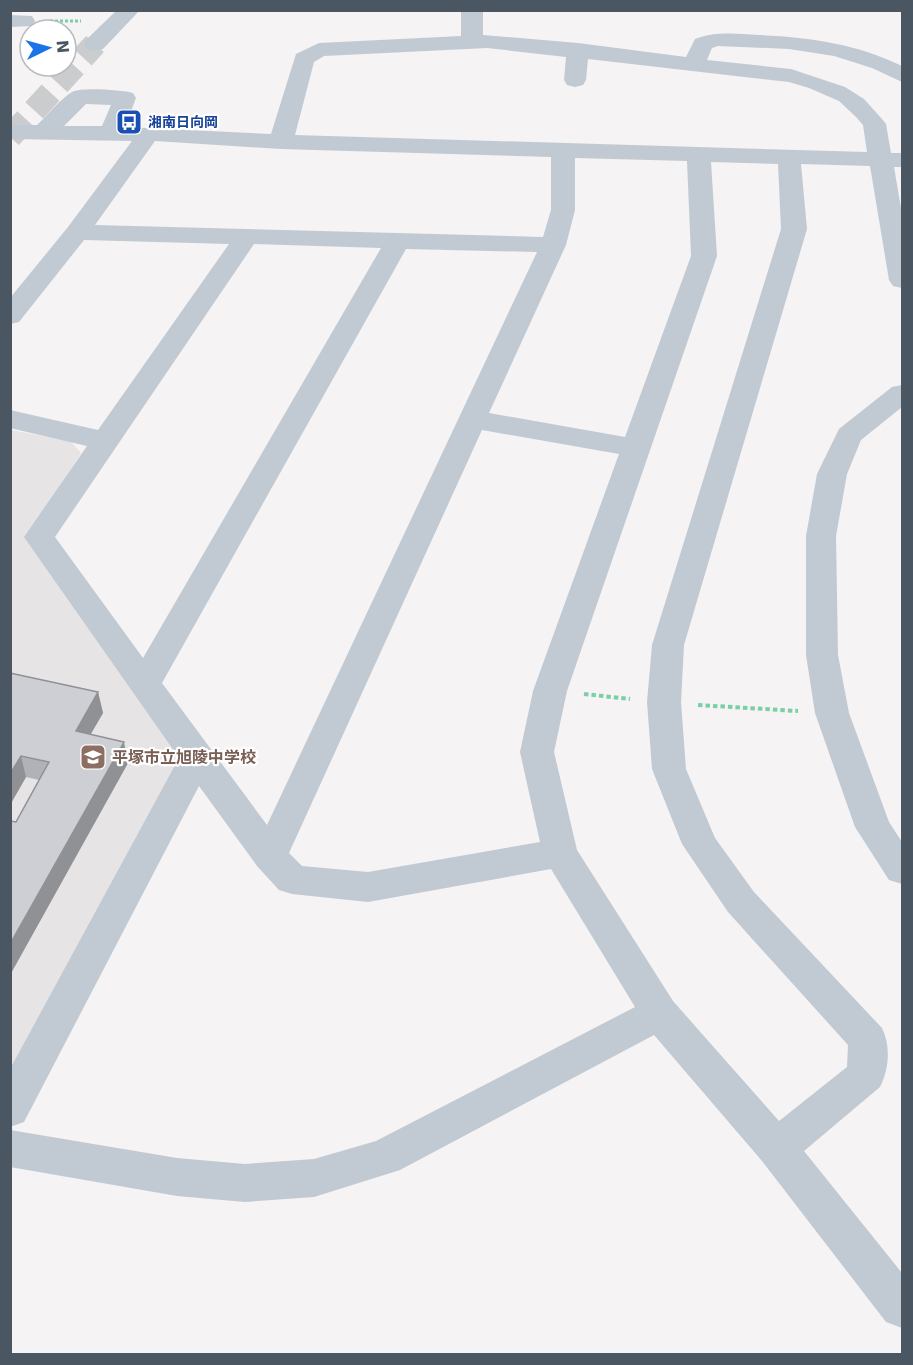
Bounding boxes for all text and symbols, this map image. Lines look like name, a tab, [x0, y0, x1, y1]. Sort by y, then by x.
north arrow	[18, 18, 78, 78]
text: N	[52, 39, 72, 54]
bus stop icon: 湘南日向岡	[114, 107, 144, 137]
place label: 湘南日向岡	[148, 114, 218, 130]
school or university icon: 平塚市立旭陵中学校	[78, 742, 108, 772]
place label: 平塚市立旭陵中学校	[112, 748, 256, 767]

